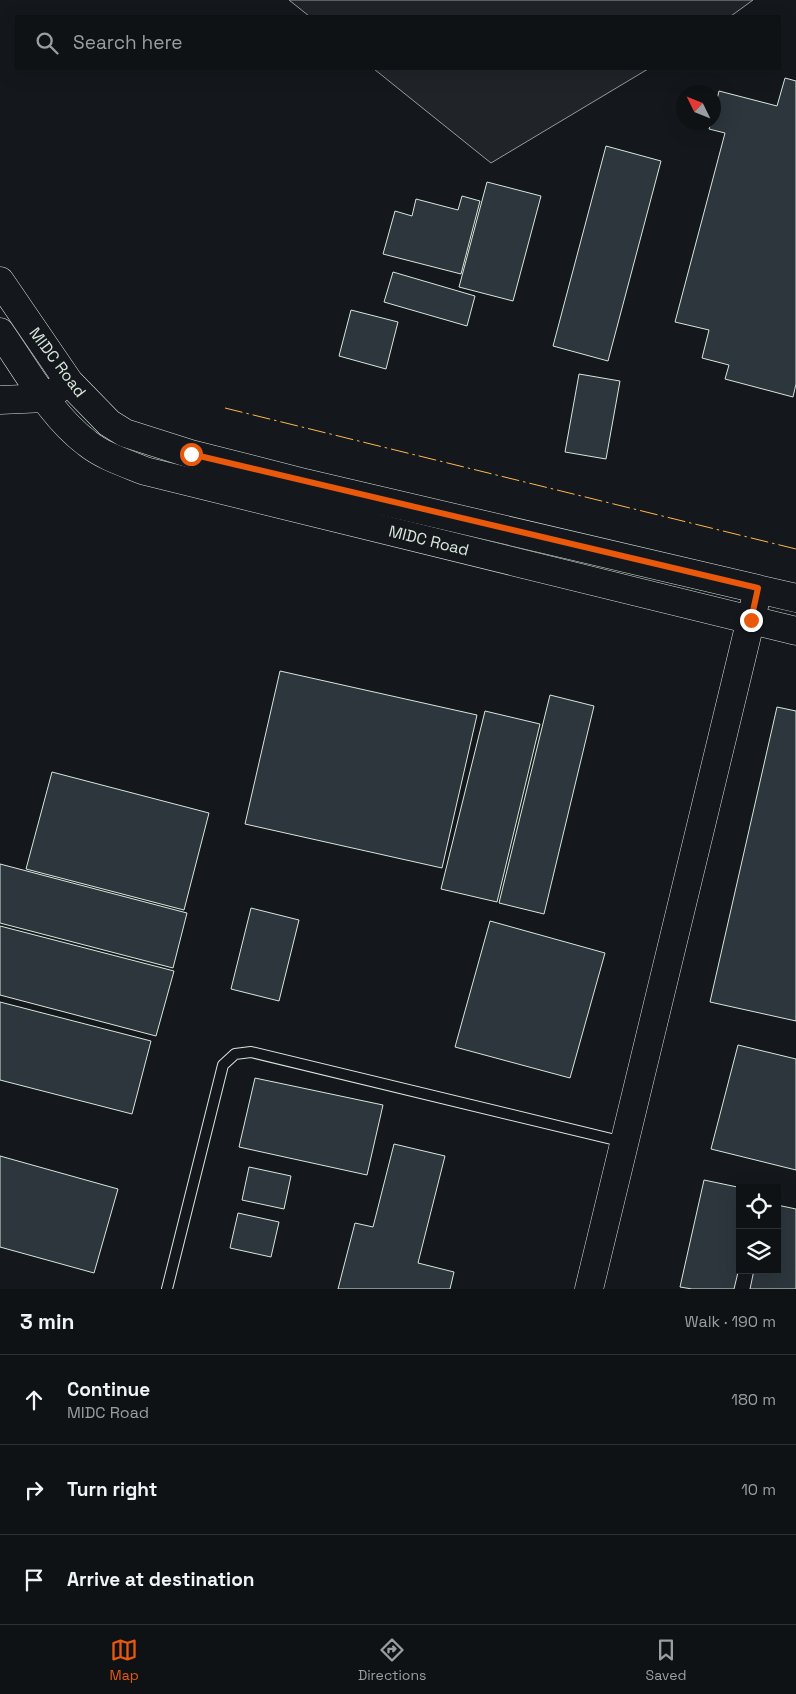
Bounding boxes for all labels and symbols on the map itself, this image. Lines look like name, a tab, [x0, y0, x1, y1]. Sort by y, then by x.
north arrow	[676, 85, 721, 130]
street label: MIDC Road	[25, 323, 91, 401]
route start	[180, 443, 203, 466]
street label: MIDC Road	[387, 520, 471, 561]
route end	[740, 609, 763, 632]

